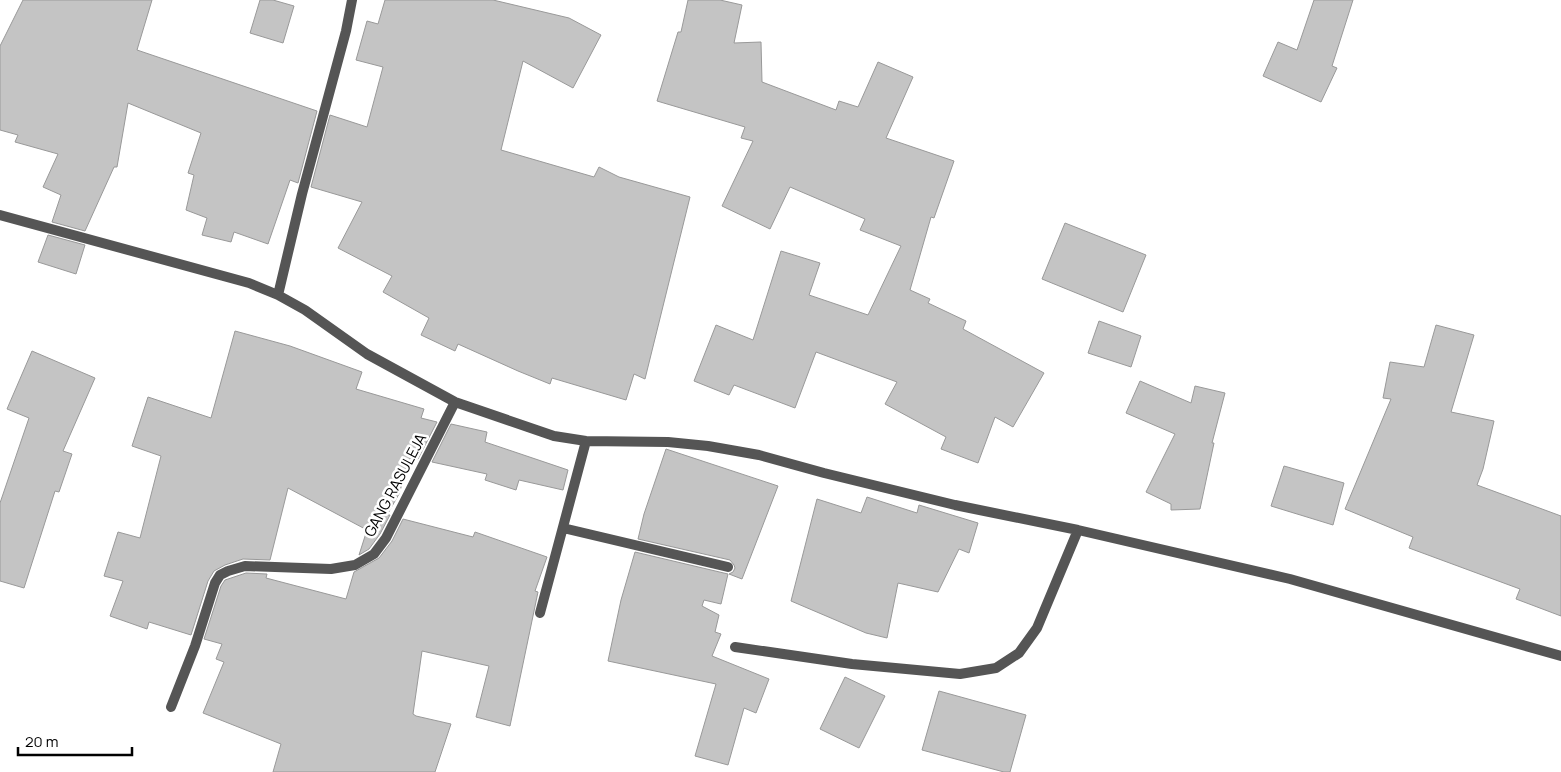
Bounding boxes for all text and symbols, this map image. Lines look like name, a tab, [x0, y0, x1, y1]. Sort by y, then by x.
street label: GANG RASULEJA	[359, 429, 431, 540]
scale bar	[18, 724, 131, 756]
text: 20 m	[25, 731, 58, 752]

